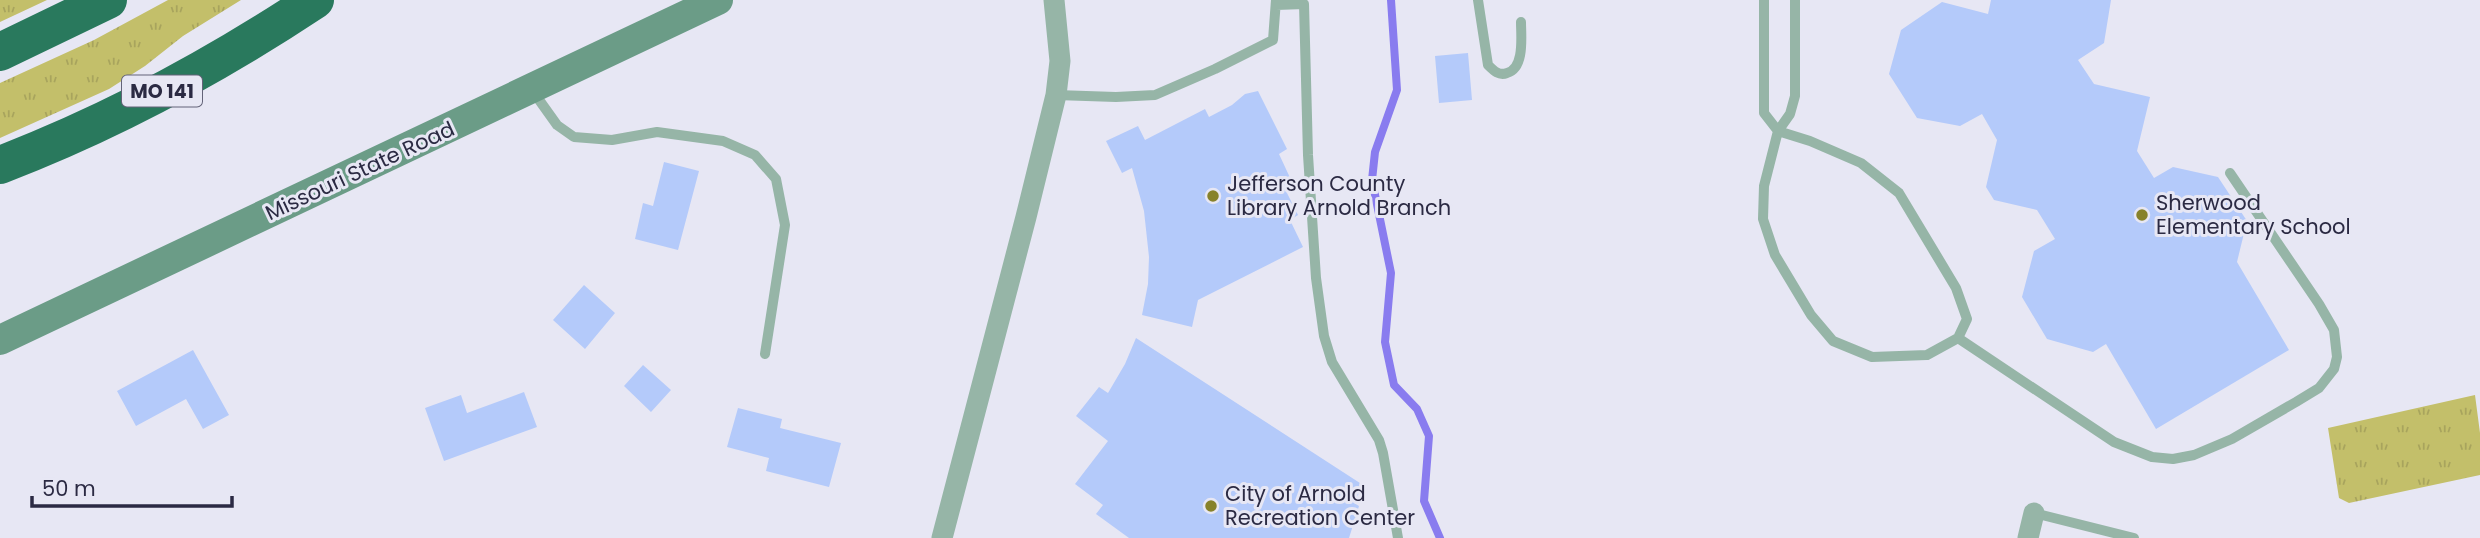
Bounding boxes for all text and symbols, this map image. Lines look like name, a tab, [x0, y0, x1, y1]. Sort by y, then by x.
road number: MO 141	[122, 76, 202, 106]
street label: Missouri State Road	[260, 114, 459, 227]
place label: Jefferson County Library Arnold Branch	[1227, 169, 1451, 222]
marker: Jefferson County Library Arnold Branch	[1205, 188, 1221, 204]
place label: Sherwood Elementary School	[2156, 188, 2351, 241]
marker: Sherwood Elementary School	[2134, 207, 2150, 223]
scale bar	[32, 464, 231, 508]
text: 50 m	[42, 474, 96, 503]
place label: City of Arnold Recreation Center	[1225, 479, 1415, 532]
marker: City of Arnold Recreation Center	[1203, 498, 1219, 514]

